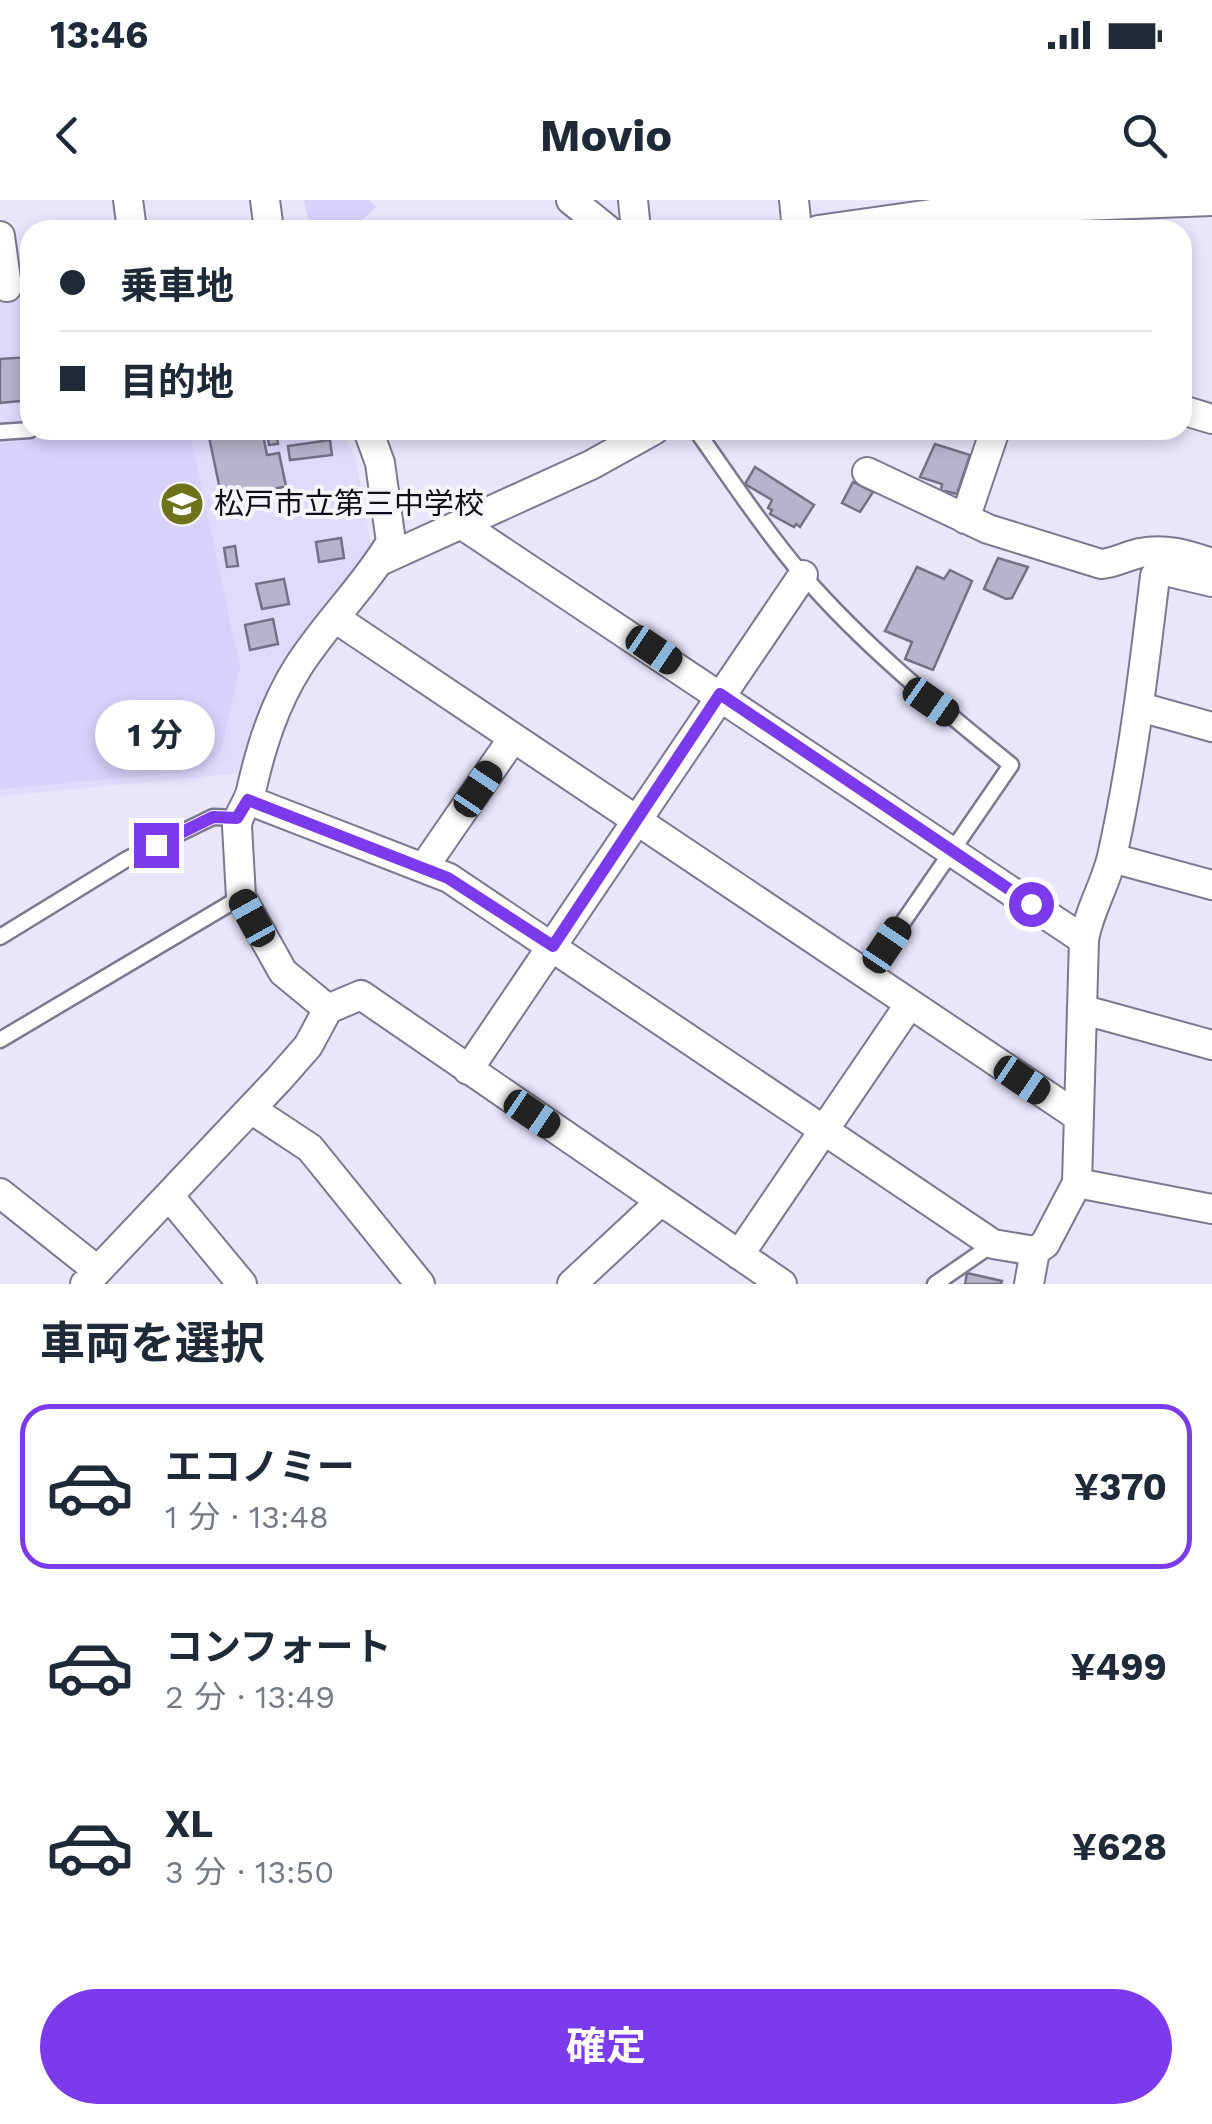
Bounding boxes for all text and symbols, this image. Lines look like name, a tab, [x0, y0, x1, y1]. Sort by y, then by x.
text: 13:46	[50, 13, 148, 57]
icon: back	[40, 108, 95, 163]
icon: search	[1117, 108, 1172, 163]
text: Movio	[540, 109, 672, 162]
text: 乗車地	[120, 264, 234, 308]
text: 目的地	[120, 360, 234, 404]
school or university icon: 松戸市立第三中学校	[159, 481, 205, 527]
place label: 松戸市立第三中学校	[214, 486, 484, 521]
car	[621, 621, 687, 679]
car	[898, 673, 964, 731]
callout: 1 分	[96, 700, 216, 770]
text: 1 分	[128, 716, 182, 754]
car	[449, 756, 507, 822]
route end	[134, 823, 179, 868]
route start	[1009, 882, 1054, 927]
car	[224, 884, 280, 952]
car	[858, 912, 916, 978]
car	[989, 1051, 1055, 1109]
car	[499, 1085, 565, 1143]
text: 車両を選択	[40, 1317, 265, 1370]
icon: car	[45, 1442, 135, 1532]
text: エコノミー	[165, 1445, 355, 1489]
text: ¥370	[1074, 1465, 1167, 1509]
text: 1 分 · 13:48	[165, 1498, 329, 1536]
icon: car	[45, 1622, 135, 1712]
text: コンフォート	[165, 1625, 392, 1669]
text: ¥499	[1070, 1645, 1167, 1689]
text: 2 分 · 13:49	[165, 1678, 335, 1716]
icon: car	[45, 1802, 135, 1892]
text: XL	[165, 1802, 213, 1846]
text: ¥628	[1072, 1825, 1167, 1869]
text: 3 分 · 13:50	[165, 1853, 334, 1891]
button: 確定	[40, 1989, 1172, 2104]

